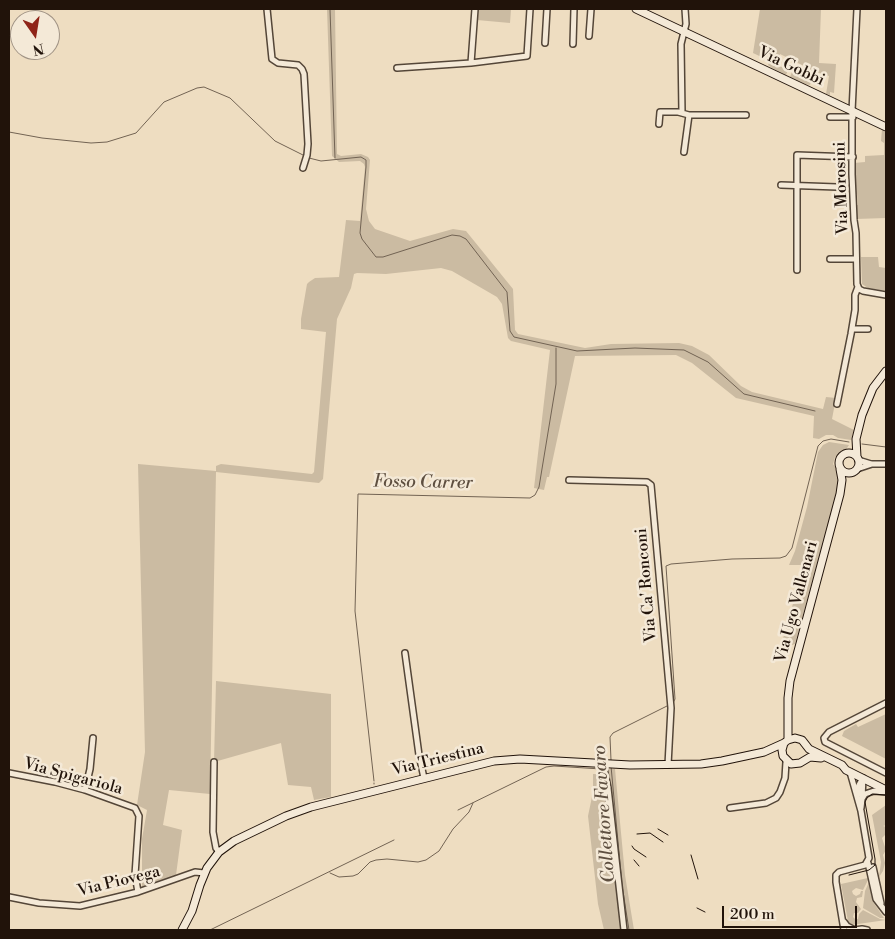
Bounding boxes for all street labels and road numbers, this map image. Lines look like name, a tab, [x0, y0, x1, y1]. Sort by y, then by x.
street label: Via Gobbi	[755, 43, 827, 91]
street label: Via Morosini	[831, 141, 853, 235]
street label: Via Ca' Ronconi	[632, 527, 662, 643]
street label: Via Ugo Vallenari	[772, 539, 822, 665]
street label: Via Triestina	[390, 739, 486, 781]
street label: Via Spigariola	[21, 755, 125, 799]
street label: Via Piovega	[76, 862, 162, 902]

